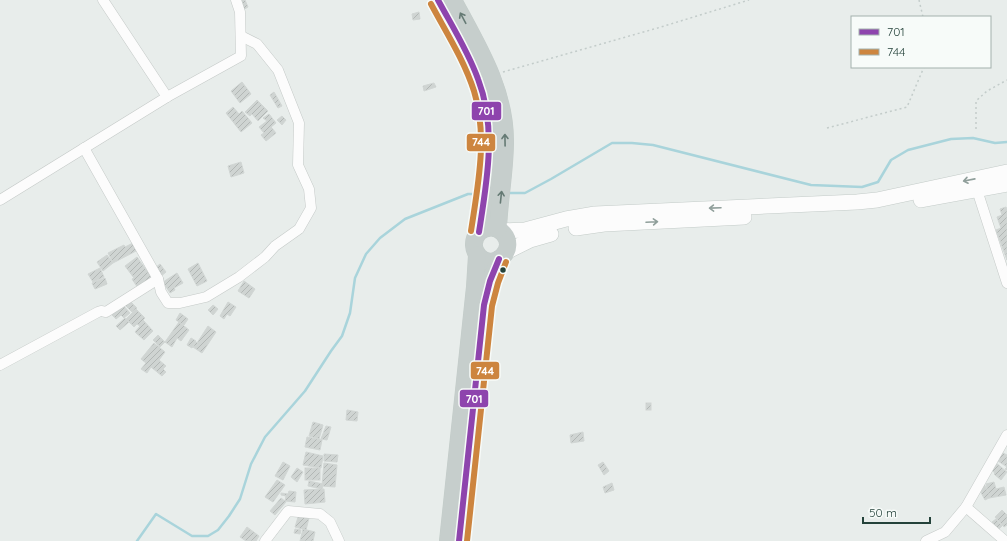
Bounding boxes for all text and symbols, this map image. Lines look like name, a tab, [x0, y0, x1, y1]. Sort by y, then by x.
one-way arrow	[459, 12, 466, 24]
legend	[851, 16, 991, 68]
text: 701	[887, 24, 905, 39]
text: 744	[887, 44, 905, 59]
line badge: 701	[471, 101, 502, 121]
text: 701	[477, 104, 495, 118]
line badge: 744	[466, 133, 496, 152]
one-way arrow	[501, 134, 508, 147]
text: 744	[472, 135, 491, 149]
one-way arrow	[963, 176, 976, 184]
one-way arrow	[497, 191, 504, 204]
one-way arrow	[709, 204, 722, 212]
one-way arrow	[645, 218, 658, 225]
unlabelled marker	[498, 265, 508, 275]
line badge: 744	[470, 361, 500, 380]
text: 744	[476, 364, 495, 378]
line badge: 701	[459, 389, 489, 408]
text: 701	[465, 392, 483, 406]
scale bar	[863, 499, 930, 525]
text: 50 m	[869, 505, 897, 520]

